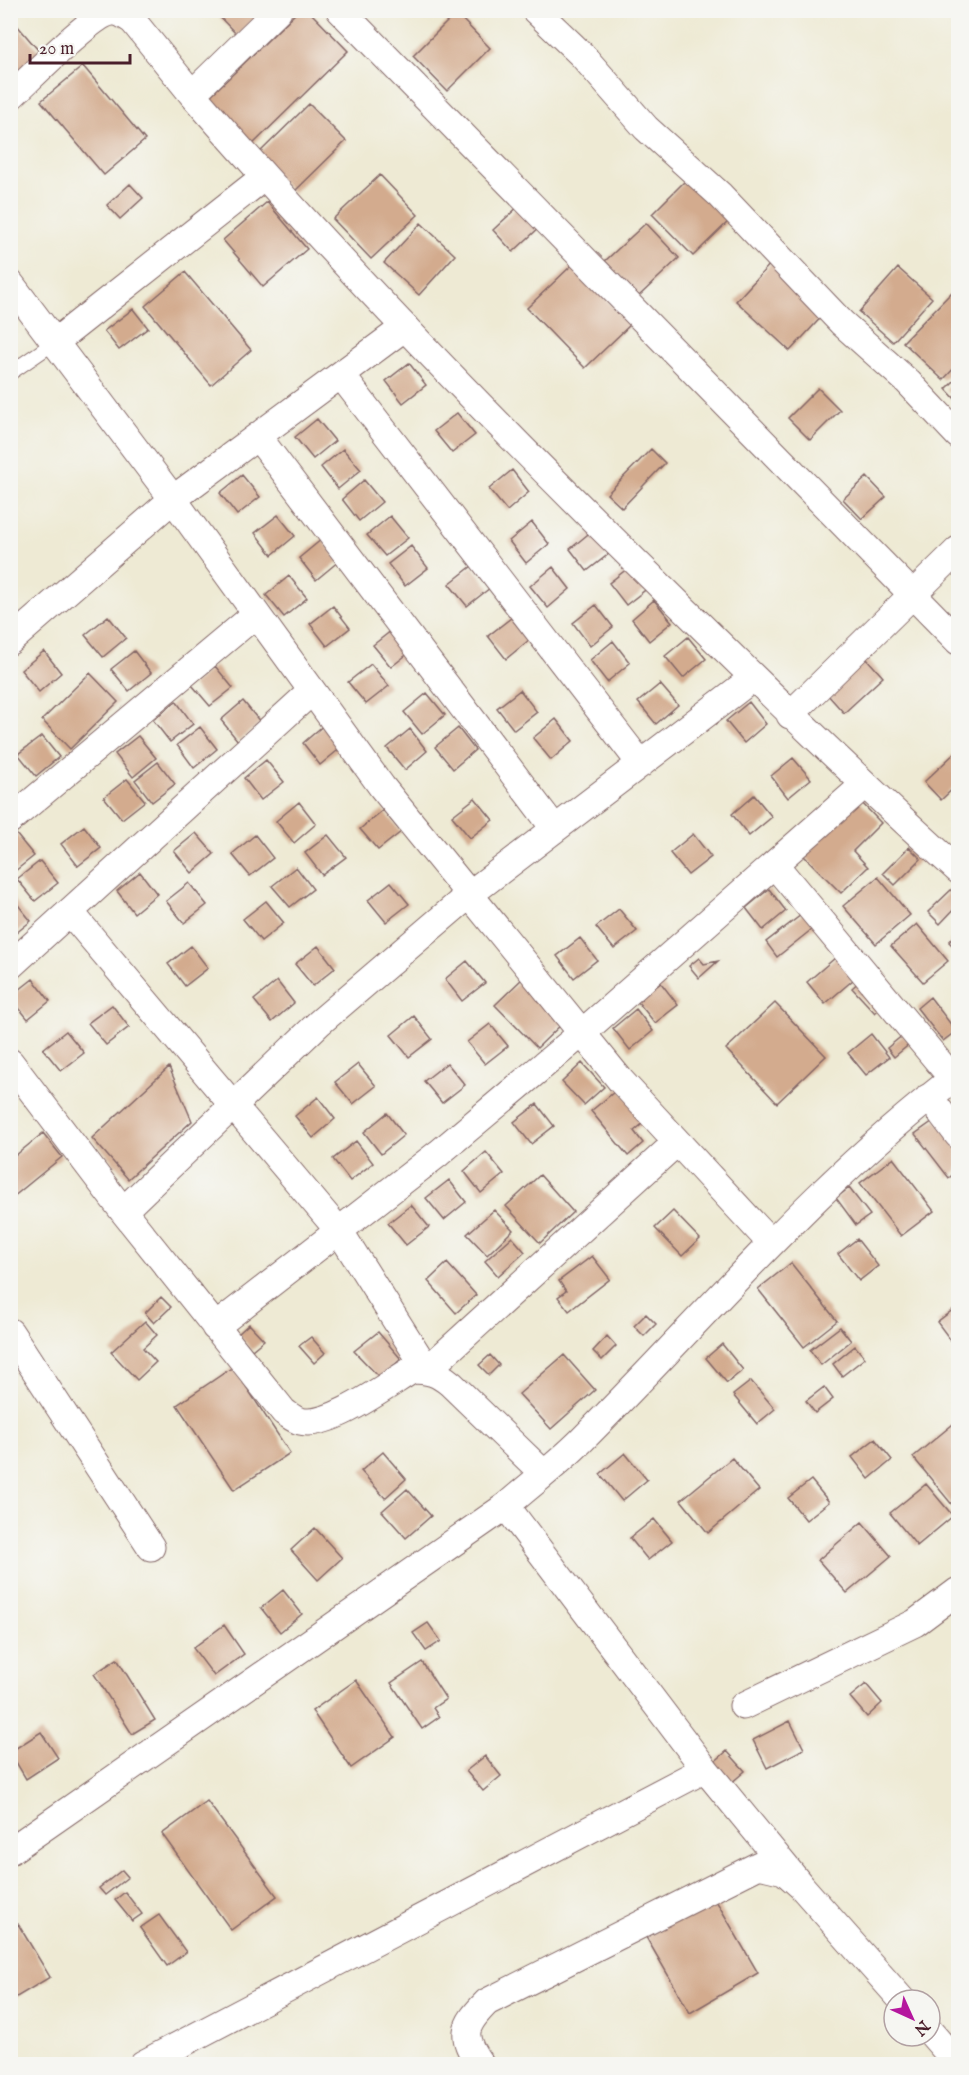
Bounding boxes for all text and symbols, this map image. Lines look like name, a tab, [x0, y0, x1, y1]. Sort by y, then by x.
scale bar	[30, 27, 130, 65]
text: 20 m	[39, 38, 74, 61]
north arrow	[882, 1988, 942, 2048]
text: N	[909, 2015, 934, 2039]

